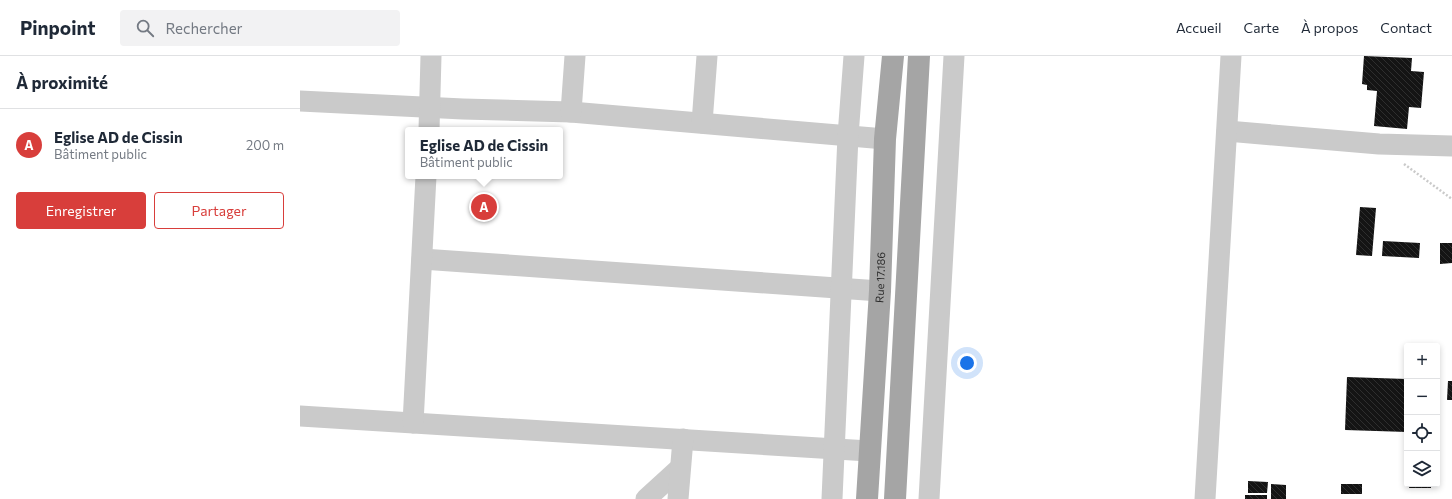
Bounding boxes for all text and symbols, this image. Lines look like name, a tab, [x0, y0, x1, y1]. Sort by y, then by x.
search box	[120, 10, 400, 46]
text: Pinpoint	[20, 16, 96, 39]
icon: search	[134, 17, 156, 39]
text: Rechercher	[166, 19, 243, 37]
text: Accueil	[1176, 19, 1222, 36]
text: Carte	[1244, 19, 1279, 36]
text: À propos	[1301, 19, 1358, 36]
text: Contact	[1380, 19, 1432, 36]
text: À proximité	[16, 72, 108, 93]
popup	[405, 127, 563, 179]
text: Eglise AD de Cissin	[54, 128, 183, 146]
text: Eglise AD de Cissin	[420, 136, 548, 154]
text: A	[24, 137, 34, 153]
text: 200 m	[246, 137, 284, 153]
text: Bâtiment public	[54, 146, 147, 162]
text: Bâtiment public	[420, 154, 513, 170]
button: Enregistrer	[16, 192, 146, 229]
button: Partager	[154, 192, 284, 229]
pin: A	[471, 192, 497, 222]
street label: Rue 17.186	[872, 251, 887, 303]
map controls	[1404, 343, 1440, 487]
button: +	[1404, 343, 1440, 379]
your location	[957, 353, 977, 373]
button: −	[1404, 379, 1440, 415]
button: locate	[1404, 415, 1440, 451]
button: layers	[1404, 451, 1440, 487]

